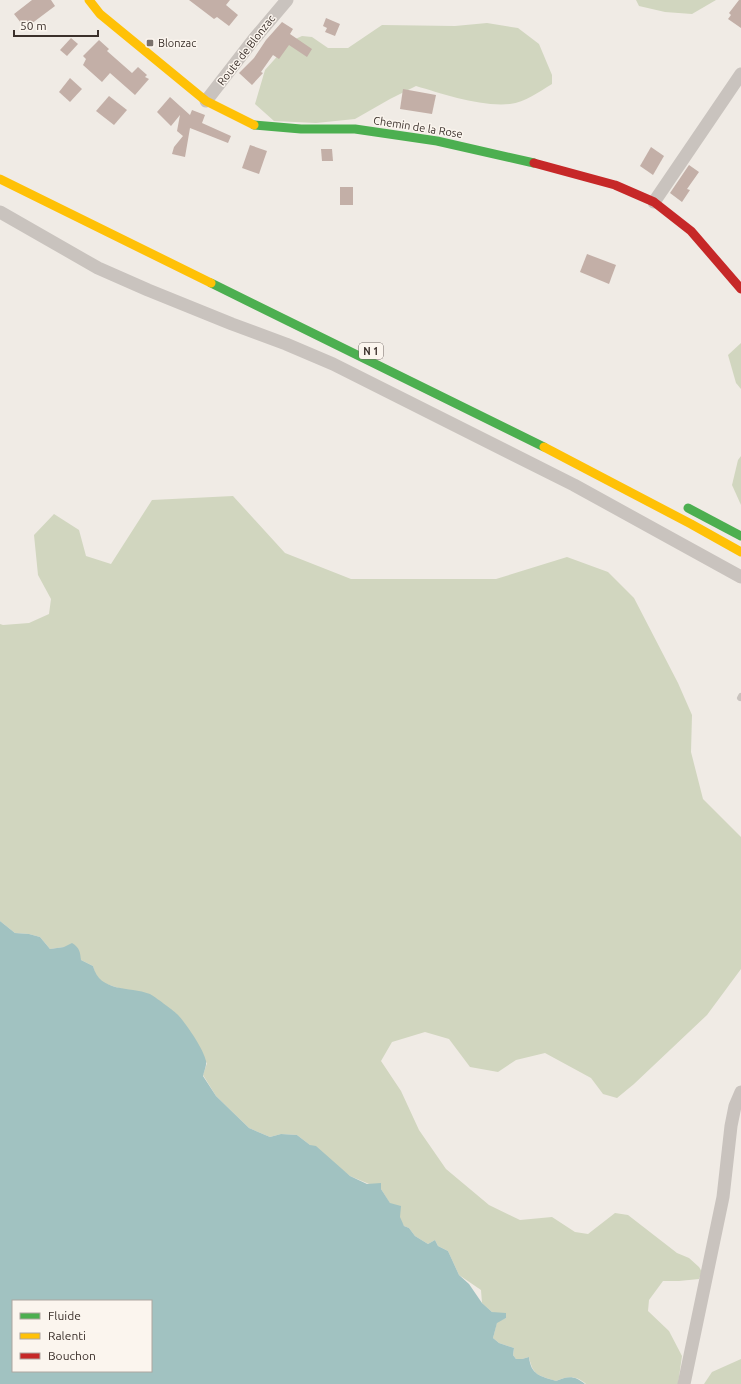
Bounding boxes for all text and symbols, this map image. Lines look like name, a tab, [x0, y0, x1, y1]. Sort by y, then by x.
scale bar	[14, 12, 98, 38]
street label: Route de Blonzac	[215, 12, 277, 88]
text: 50 m	[20, 19, 47, 32]
place label: Blonzac	[158, 37, 196, 49]
marker: Blonzac	[145, 38, 155, 48]
street label: Chemin de la Rose	[372, 114, 464, 140]
road number: N 1	[359, 343, 383, 359]
legend	[12, 1300, 152, 1372]
text: Fluide	[48, 1309, 81, 1322]
text: Ralenti	[48, 1329, 86, 1342]
text: Bouchon	[48, 1349, 96, 1362]

